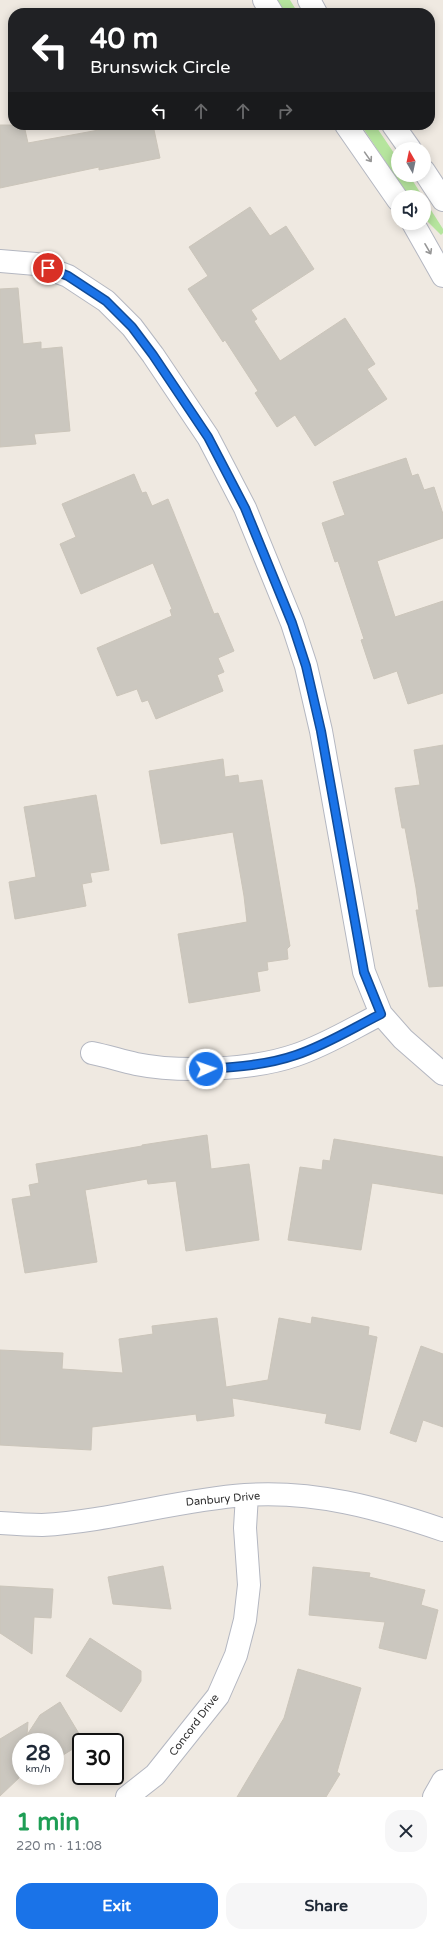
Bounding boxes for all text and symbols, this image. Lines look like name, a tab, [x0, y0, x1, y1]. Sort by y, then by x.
text: 40 m	[90, 22, 158, 56]
icon: left	[24, 24, 76, 76]
text: Brunswick Circle	[90, 56, 230, 78]
icon: left	[148, 100, 170, 122]
icon: ahead	[190, 100, 212, 122]
icon: ahead	[232, 100, 254, 122]
icon: right	[274, 100, 296, 122]
north arrow	[391, 142, 431, 182]
map controls	[391, 142, 431, 230]
one-way arrow	[364, 151, 372, 162]
button: sound	[391, 190, 431, 230]
one-way arrow	[425, 243, 433, 255]
pin	[31, 251, 65, 285]
icon: arrive	[37, 257, 59, 279]
position arrow	[185, 1048, 227, 1090]
street label: Danbury Drive	[185, 1489, 261, 1509]
street label: Concord Drive	[166, 1691, 222, 1759]
speed limit sign: 30	[72, 1733, 124, 1785]
text: 28	[25, 1742, 51, 1766]
text: km/h	[25, 1763, 51, 1775]
text: 1 min	[16, 1808, 80, 1837]
button: close	[385, 1810, 427, 1852]
text: 220 m · 11:08	[16, 1838, 102, 1854]
button: Exit	[16, 1883, 218, 1929]
button: Share	[226, 1883, 427, 1929]

